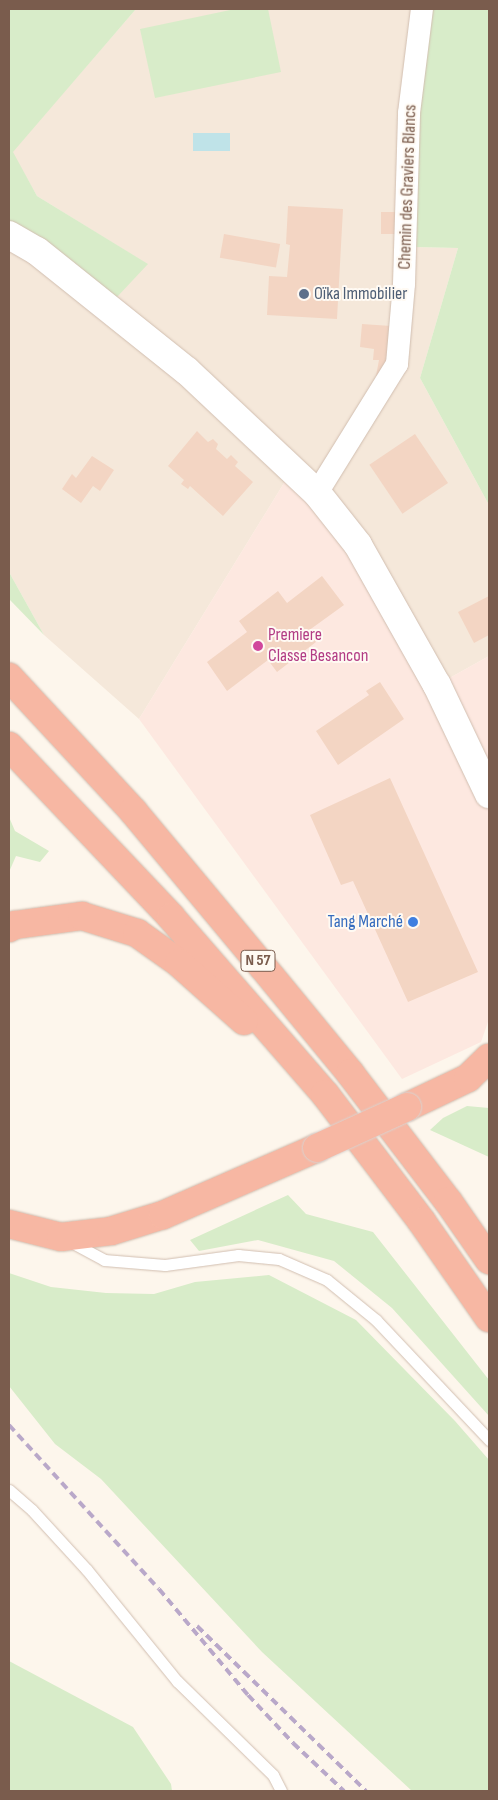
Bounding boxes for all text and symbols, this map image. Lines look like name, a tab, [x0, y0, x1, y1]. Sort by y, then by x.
street label: Chemin des Graviers Blancs	[394, 104, 422, 270]
place label: Oïka Immobilier	[314, 283, 407, 305]
marker: Oïka Immobilier	[298, 288, 310, 300]
place label: Premiere Classe Besancon	[268, 625, 368, 668]
marker: Premiere Classe Besancon	[252, 640, 264, 652]
place label: Tang Marché	[328, 911, 403, 933]
marker: Tang Marché	[407, 916, 419, 928]
road number: N 57	[239, 948, 277, 974]

